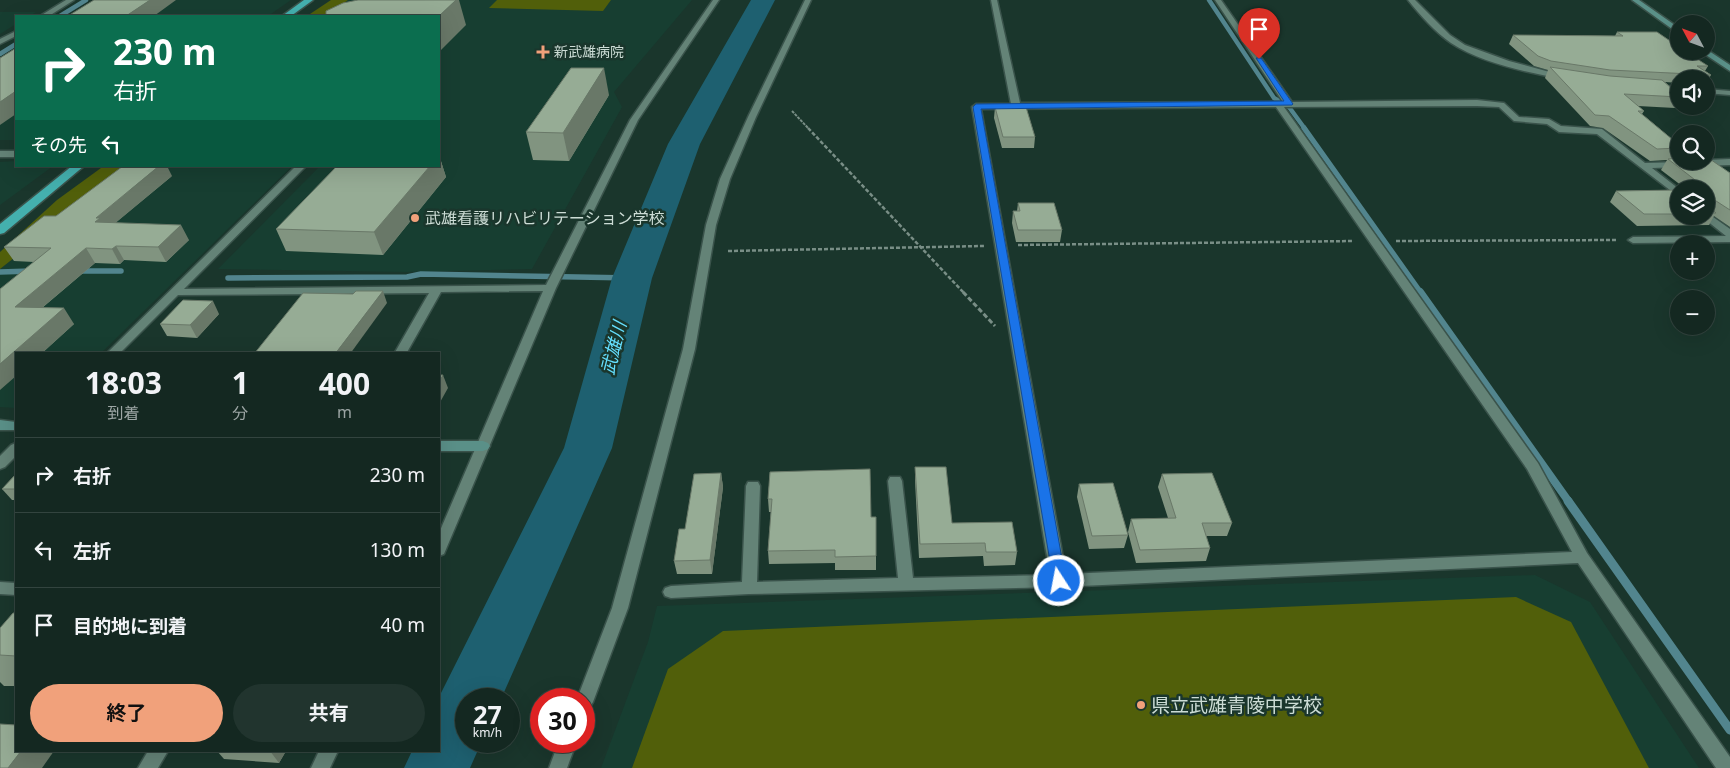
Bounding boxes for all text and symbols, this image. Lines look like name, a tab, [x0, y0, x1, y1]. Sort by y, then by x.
pin	[1238, 8, 1280, 59]
icon: arrive	[1245, 15, 1273, 43]
north arrow	[1670, 15, 1715, 60]
map controls	[1670, 15, 1715, 335]
text: 230 m	[113, 28, 216, 75]
icon: right	[30, 35, 95, 100]
place label: 新武雄病院	[554, 42, 624, 61]
marker: 新武雄病院	[536, 45, 550, 59]
button: sound	[1670, 70, 1715, 115]
text: 右折	[113, 75, 157, 105]
button: search	[1670, 125, 1715, 170]
icon: left	[97, 130, 125, 158]
text: その先	[30, 132, 87, 158]
button: layers	[1670, 180, 1715, 225]
place label: 武雄看護リハビリテーション学校	[425, 207, 665, 229]
marker: 武雄看護リハビリテーション学校	[409, 212, 421, 224]
button: +	[1670, 235, 1715, 280]
button: −	[1670, 290, 1715, 335]
water label: 武雄川	[595, 317, 632, 377]
text: 18:03	[85, 362, 162, 403]
text: 1	[232, 362, 249, 403]
text: 400	[319, 363, 370, 404]
text: m	[337, 401, 352, 423]
text: 到着	[107, 402, 139, 424]
text: 分	[232, 402, 248, 424]
icon: right	[30, 461, 58, 489]
text: 230 m	[370, 462, 425, 488]
text: 右折	[73, 463, 111, 489]
icon: left	[30, 536, 58, 564]
text: 130 m	[370, 537, 425, 563]
text: 左折	[73, 538, 111, 564]
position arrow	[1032, 554, 1084, 606]
icon: arrive	[30, 611, 58, 639]
text: 40 m	[381, 612, 425, 638]
text: 目的地に到着	[73, 613, 187, 639]
button: 終了	[30, 684, 223, 742]
button: 共有	[233, 684, 425, 742]
speed limit sign: 30	[530, 688, 595, 753]
place label: 県立武雄青陵中学校	[1151, 692, 1322, 718]
text: 27	[473, 697, 502, 731]
marker: 県立武雄青陵中学校	[1135, 699, 1147, 711]
text: km/h	[473, 724, 502, 741]

